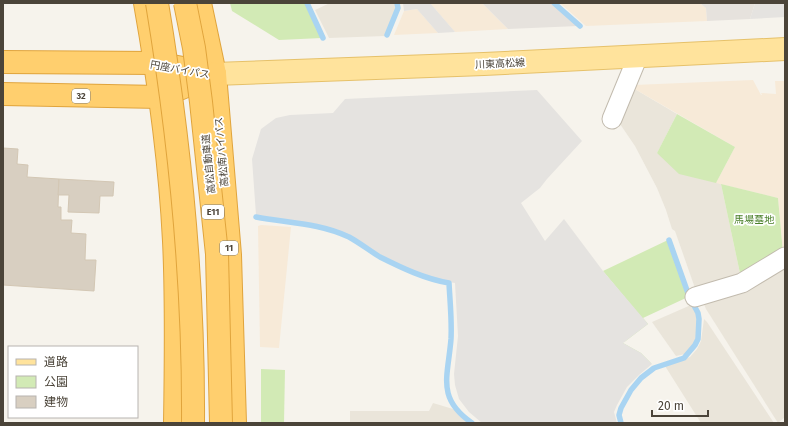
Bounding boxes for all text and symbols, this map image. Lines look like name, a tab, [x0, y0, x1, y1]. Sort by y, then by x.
street label: 川東高松線	[475, 57, 525, 71]
street label: 円座バイパス	[149, 59, 210, 81]
road number: 32	[72, 89, 90, 103]
street label: 高松南バイパス	[213, 117, 231, 187]
street label: 高松自動車道	[200, 133, 218, 194]
road number: E11	[202, 205, 224, 219]
park label: 馬場墓地	[734, 214, 775, 226]
road number: 11	[220, 241, 238, 255]
legend	[8, 346, 138, 418]
text: 道路	[44, 355, 68, 369]
text: 公園	[44, 375, 68, 389]
scale bar	[652, 392, 708, 418]
text: 建物	[44, 395, 68, 409]
text: 20 m	[658, 399, 684, 413]

